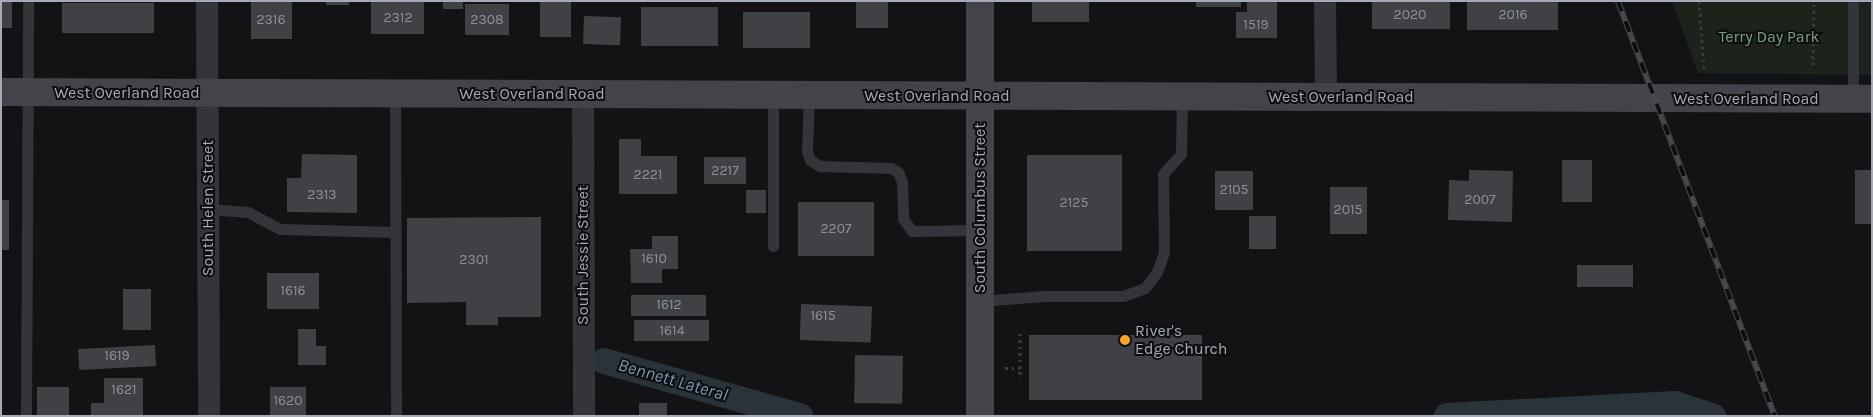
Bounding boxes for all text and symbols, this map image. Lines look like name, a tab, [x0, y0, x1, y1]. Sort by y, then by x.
house number: 2020	[1394, 7, 1426, 23]
house number: 2016	[1498, 7, 1528, 23]
house number: 2312	[383, 10, 413, 26]
house number: 2316	[256, 12, 286, 28]
house number: 2308	[470, 12, 504, 28]
house number: 1519	[1243, 17, 1269, 33]
park label: Terry Day Park	[1719, 27, 1819, 47]
street label: West Overland Road	[54, 83, 200, 103]
street label: West Overland Road	[459, 84, 605, 104]
street label: West Overland Road	[864, 86, 1010, 106]
street label: West Overland Road	[1268, 87, 1414, 107]
street label: West Overland Road	[1673, 89, 1819, 109]
street label: South Columbus Street	[970, 123, 990, 293]
street label: South Helen Street	[198, 140, 218, 276]
house number: 2217	[711, 163, 739, 179]
house number: 2221	[634, 167, 662, 183]
house number: 2105	[1220, 182, 1248, 198]
street label: South Jessie Street	[573, 185, 593, 325]
house number: 2313	[307, 187, 337, 203]
house number: 2007	[1464, 192, 1496, 208]
house number: 2125	[1060, 195, 1088, 211]
house number: 2015	[1334, 202, 1362, 218]
house number: 2207	[820, 221, 852, 237]
house number: 1610	[641, 251, 667, 267]
house number: 2301	[459, 252, 489, 268]
house number: 1616	[280, 283, 306, 299]
house number: 1612	[656, 297, 682, 313]
house number: 1615	[810, 308, 836, 324]
place label: River's Edge Church	[1135, 321, 1227, 359]
house number: 1614	[659, 323, 685, 339]
marker: River's Edge Church	[1119, 334, 1131, 346]
house number: 1619	[104, 348, 130, 364]
water label: Bennett Lateral	[616, 354, 730, 406]
house number: 1621	[111, 382, 137, 398]
house number: 1620	[273, 393, 303, 409]

